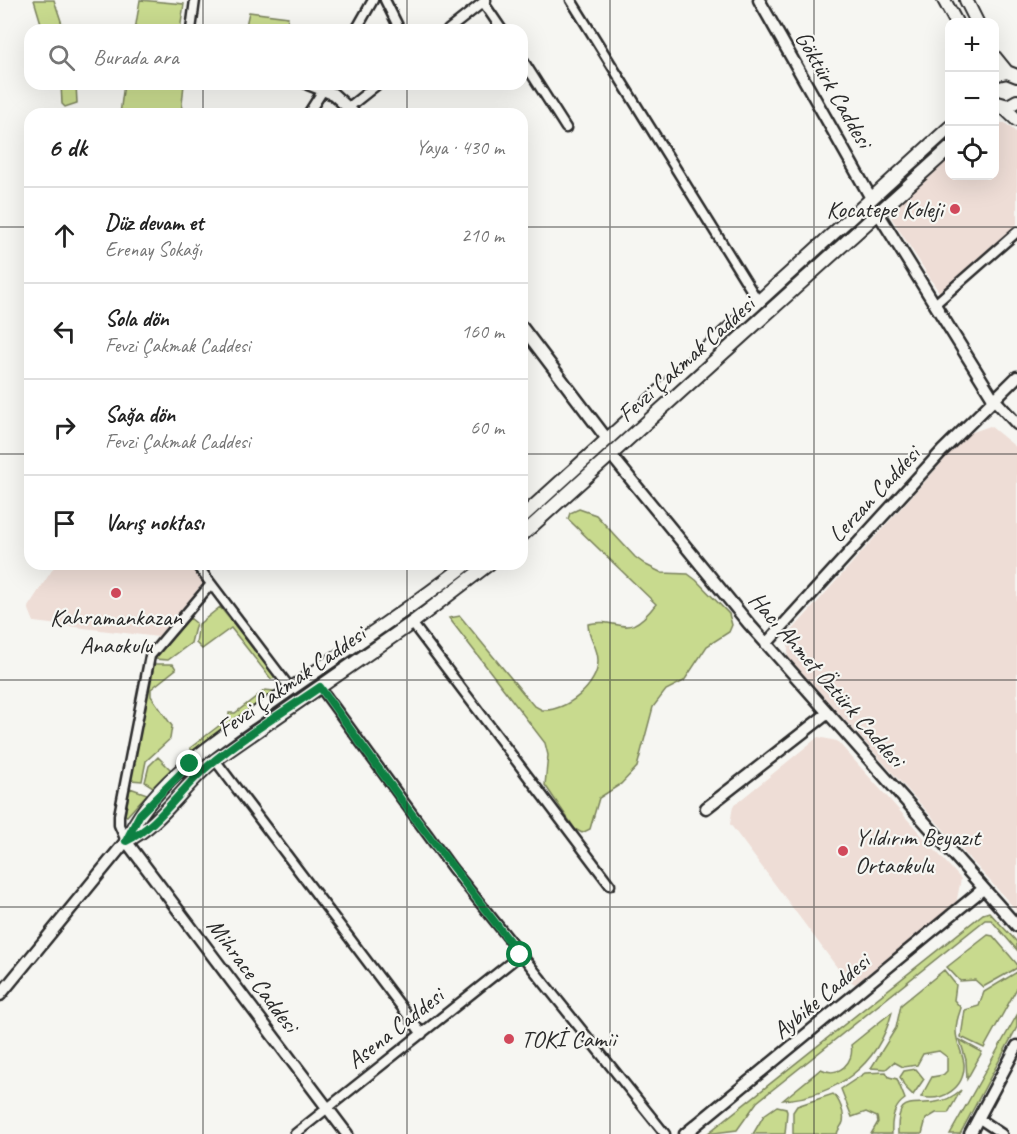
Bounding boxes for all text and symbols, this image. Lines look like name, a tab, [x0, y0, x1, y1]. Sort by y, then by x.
map controls	[945, 18, 999, 180]
button: +	[945, 18, 999, 72]
search box	[24, 24, 528, 90]
street label: Göktürk Caddesi	[788, 25, 881, 156]
icon: search	[45, 41, 78, 74]
text: Burada ara	[93, 43, 179, 71]
button: −	[945, 72, 999, 126]
button: locate	[945, 126, 999, 180]
text: 6 dk	[48, 131, 87, 164]
text: Yaya · 430 m	[416, 135, 504, 160]
place label: Kocatepe Koleji	[827, 194, 946, 224]
marker: Kocatepe Koleji	[948, 202, 962, 216]
text: Düz devam et	[105, 209, 203, 237]
icon: ahead	[48, 219, 81, 252]
text: 210 m	[461, 223, 504, 248]
text: Erenay Sokağı	[105, 237, 202, 262]
street label: Fevzi Çakmak Caddesi	[611, 288, 763, 428]
text: Sola dön	[105, 305, 169, 333]
icon: left	[48, 315, 81, 348]
text: 160 m	[461, 319, 504, 344]
text: Fevzi Çakmak Caddesi	[105, 333, 250, 358]
text: Sağa dön	[105, 401, 175, 429]
icon: right	[48, 411, 81, 444]
text: 60 m	[470, 415, 504, 440]
text: Fevzi Çakmak Caddesi	[105, 429, 250, 454]
street label: Lerzan Caddesi	[822, 438, 928, 548]
icon: arrive	[48, 507, 81, 540]
text: Varış noktası	[105, 509, 204, 537]
street label: Hacı Ahmet Öztürk Caddesi	[743, 585, 914, 776]
marker: Kahramankazan Anaokulu	[109, 586, 123, 600]
place label: Kahramankazan Anaokulu	[50, 602, 183, 660]
street label: Fevzi Çakmak Caddesi	[211, 617, 373, 743]
route end	[176, 750, 202, 776]
place label: Yıldırım Beyazıt Ortaokulu	[855, 822, 982, 880]
marker: Yıldırım Beyazıt Ortaokulu	[836, 844, 850, 858]
street label: Mihrace Caddesi	[200, 912, 308, 1041]
route start	[506, 941, 532, 967]
street label: Aybike Caddesi	[766, 945, 878, 1045]
street label: Asena Caddesi	[341, 979, 451, 1075]
place label: TOKİ Camii	[521, 1024, 619, 1054]
marker: TOKİ Camii	[502, 1032, 516, 1046]

